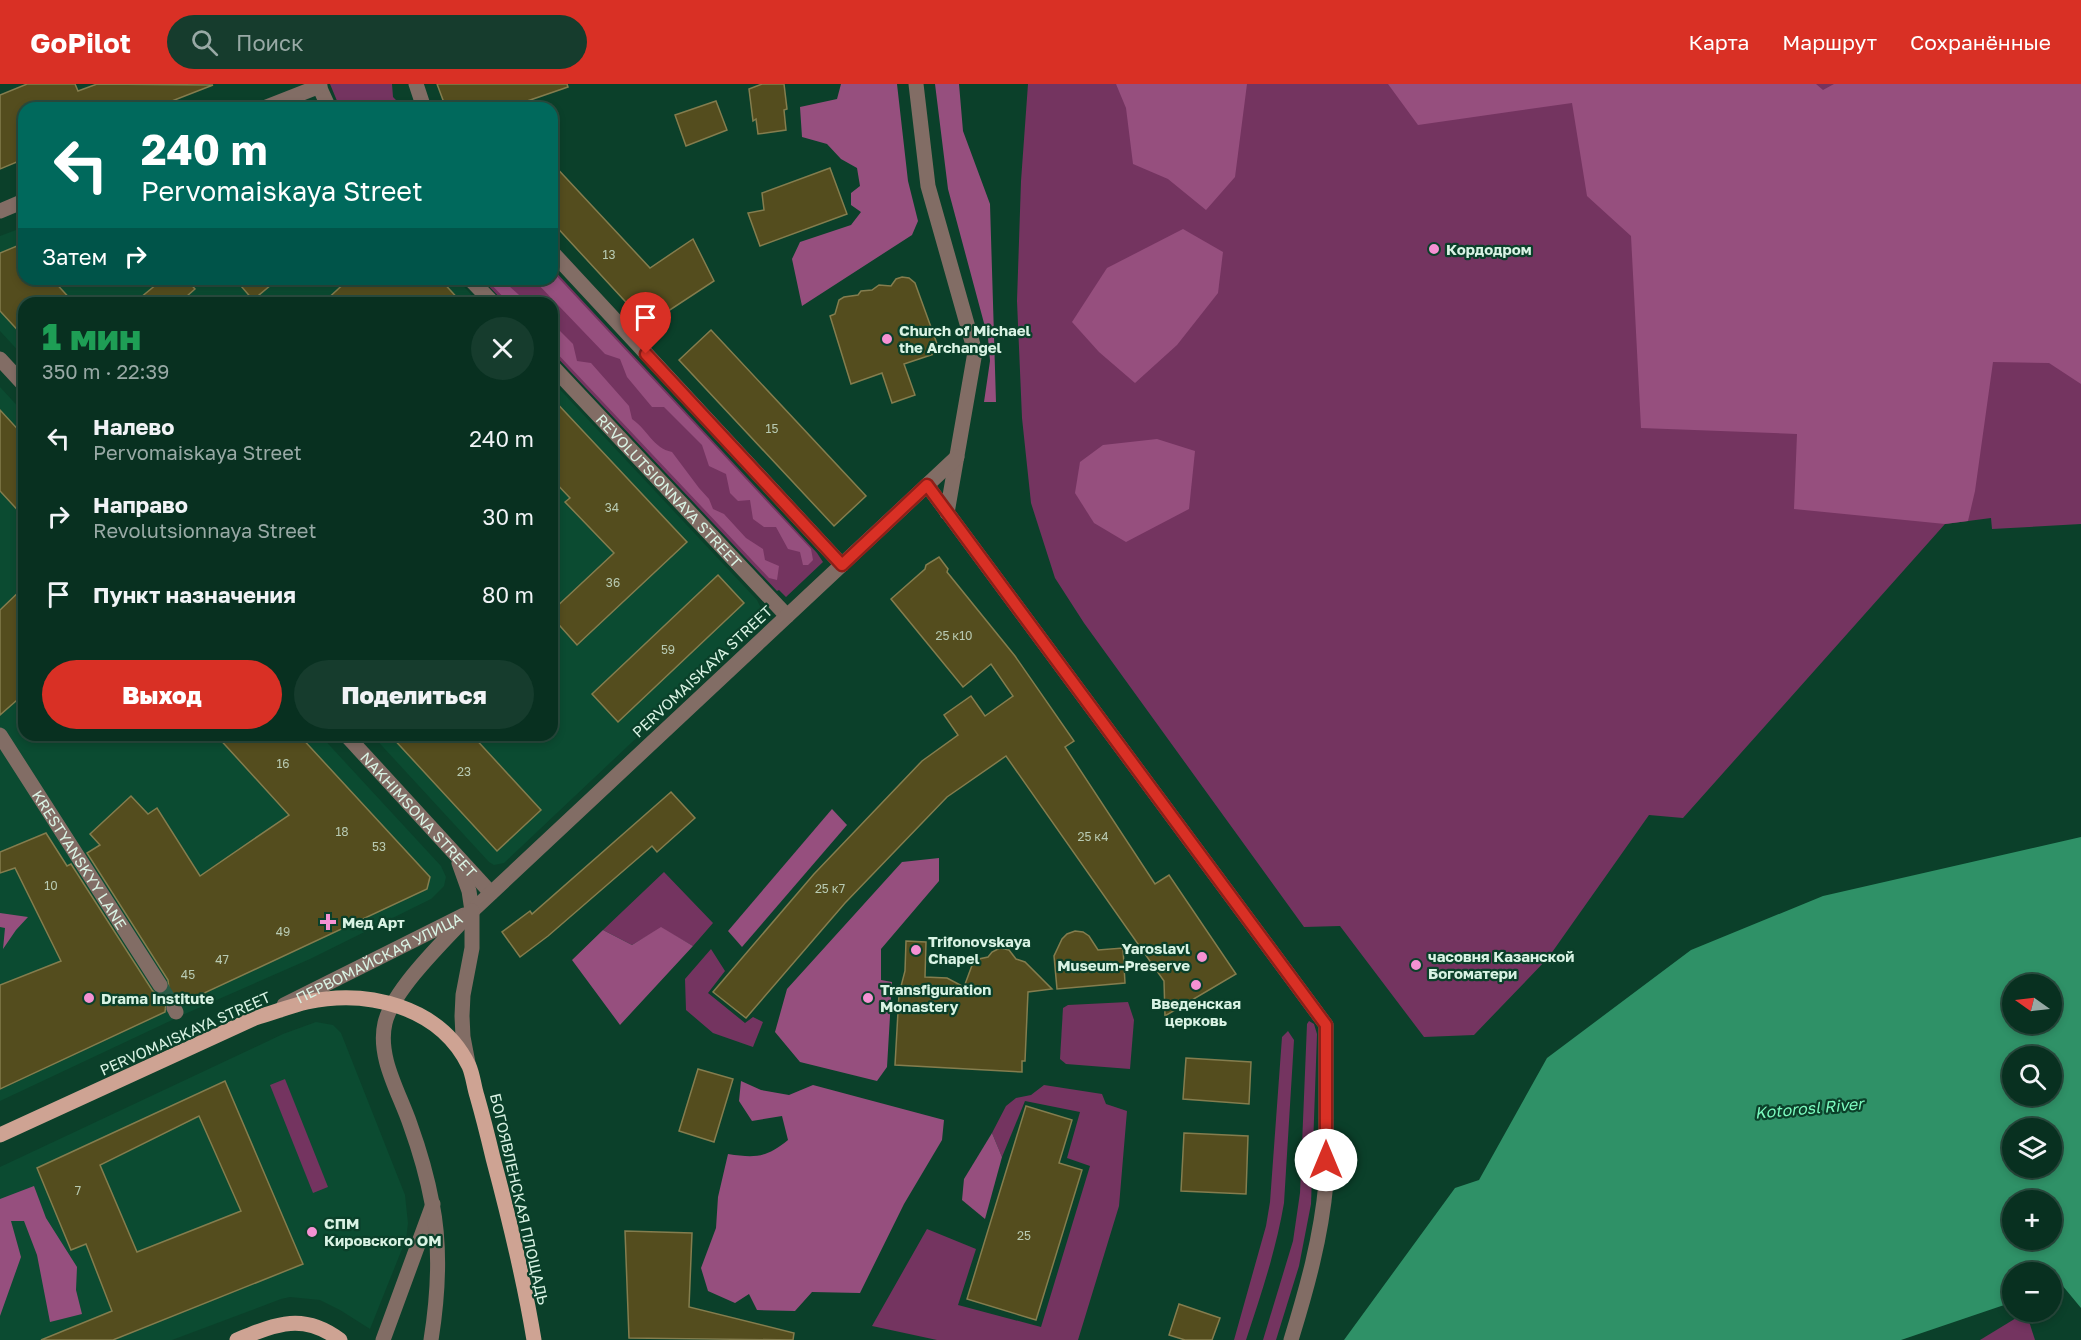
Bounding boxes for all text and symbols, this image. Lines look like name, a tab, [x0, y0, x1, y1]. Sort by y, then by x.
search box	[167, 15, 587, 69]
text: GoPilot	[30, 26, 131, 59]
icon: search	[188, 26, 221, 59]
text: Поиск	[236, 29, 304, 56]
text: Карта	[1688, 29, 1749, 55]
text: Маршрут	[1782, 29, 1877, 55]
text: Сохранённые	[1910, 29, 2051, 55]
text: 240 m	[141, 124, 267, 174]
icon: left	[42, 126, 120, 204]
text: Pervomaiskaya Street	[141, 175, 423, 207]
icon: right	[119, 240, 152, 273]
place label: Кордодром	[1446, 240, 1532, 258]
marker: Кордодром	[1427, 242, 1441, 256]
text: Затем	[42, 243, 107, 270]
house number: 13	[603, 247, 615, 262]
pin	[620, 292, 671, 354]
icon: arrive	[629, 301, 662, 334]
text: 1 мин	[42, 315, 141, 358]
button: close	[471, 317, 534, 380]
place label: Church of Michael the Archangel	[899, 321, 1031, 356]
marker: Church of Michael the Archangel	[880, 332, 894, 346]
text: 350 m · 22:39	[42, 359, 169, 383]
street label: REVOLUTSIONNAYA STREET	[593, 410, 746, 571]
text: Налево	[93, 413, 175, 440]
house number: 15	[766, 421, 778, 436]
icon: left	[42, 422, 75, 455]
text: 240 m	[469, 425, 534, 452]
text: Pervomaiskaya Street	[93, 440, 302, 464]
text: Направо	[93, 491, 188, 518]
icon: right	[42, 500, 75, 533]
house number: 34	[605, 500, 619, 515]
text: 30 m	[483, 503, 534, 530]
text: Revolutsionnaya Street	[93, 518, 316, 542]
house number: 36	[606, 575, 620, 590]
icon: arrive	[42, 578, 75, 611]
text: Пункт назначения	[93, 581, 296, 608]
text: 80 m	[482, 581, 534, 608]
street label: PERVOMAISKAYA STREET	[628, 601, 776, 741]
house number: 25 к10	[935, 628, 973, 643]
house number: 59	[661, 642, 675, 657]
button: Выход	[42, 660, 282, 729]
button: Поделиться	[294, 660, 534, 729]
street label: NAKHIMSONA STREET	[357, 748, 481, 881]
house number: 16	[276, 756, 290, 771]
house number: 23	[457, 764, 471, 779]
street label: KRESTYANSKYY LANE	[29, 787, 131, 933]
house number: 18	[335, 824, 349, 839]
house number: 25 к4	[1077, 829, 1109, 844]
house number: 53	[372, 839, 386, 854]
house number: 10	[44, 878, 58, 893]
house number: 25 к7	[815, 881, 845, 896]
street label: ПЕРВОМАЙСКАЯ УЛИЦА	[292, 908, 465, 1007]
marker: Мед Арт	[319, 913, 337, 931]
place label: Мед Арт	[342, 913, 405, 931]
house number: 49	[276, 924, 290, 939]
place label: Trifonovskaya Chapel	[928, 932, 1031, 967]
place label: Yaroslavl Museum-Preserve	[1057, 939, 1190, 974]
marker: Trifonovskaya Chapel	[909, 943, 923, 957]
place label: часовня Казанской Богоматери	[1428, 947, 1574, 982]
marker: Yaroslavl Museum-Preserve	[1195, 950, 1209, 964]
house number: 47	[215, 952, 229, 967]
marker: часовня Казанской Богоматери	[1409, 958, 1423, 972]
house number: 45	[181, 967, 195, 982]
north arrow	[2002, 974, 2062, 1034]
map controls	[2002, 974, 2062, 1322]
marker: Введенская церковь	[1189, 978, 1203, 992]
place label: Transfiguration Monastery	[880, 980, 991, 1015]
street label: PERVOMAISKAYA STREET	[97, 987, 273, 1079]
place label: Drama Institute	[101, 989, 214, 1007]
marker: Drama Institute	[82, 991, 96, 1005]
marker: Transfiguration Monastery	[861, 991, 875, 1005]
place label: Введенская церковь	[1151, 994, 1241, 1029]
button: search	[2002, 1046, 2062, 1106]
street label: БОГОЯВЛЕНСКАЯ ПЛОЩАДЬ	[487, 1091, 553, 1307]
water label: Kotorosl River	[1754, 1093, 1867, 1123]
button: layers	[2002, 1118, 2062, 1178]
position arrow	[1294, 1128, 1358, 1192]
house number: 7	[75, 1183, 81, 1198]
button: +	[2002, 1190, 2062, 1250]
place label: СПМ Кировского ОМ	[324, 1214, 442, 1249]
marker: СПМ Кировского ОМ	[305, 1225, 319, 1239]
house number: 25	[1017, 1228, 1031, 1243]
button: −	[2002, 1262, 2062, 1322]

